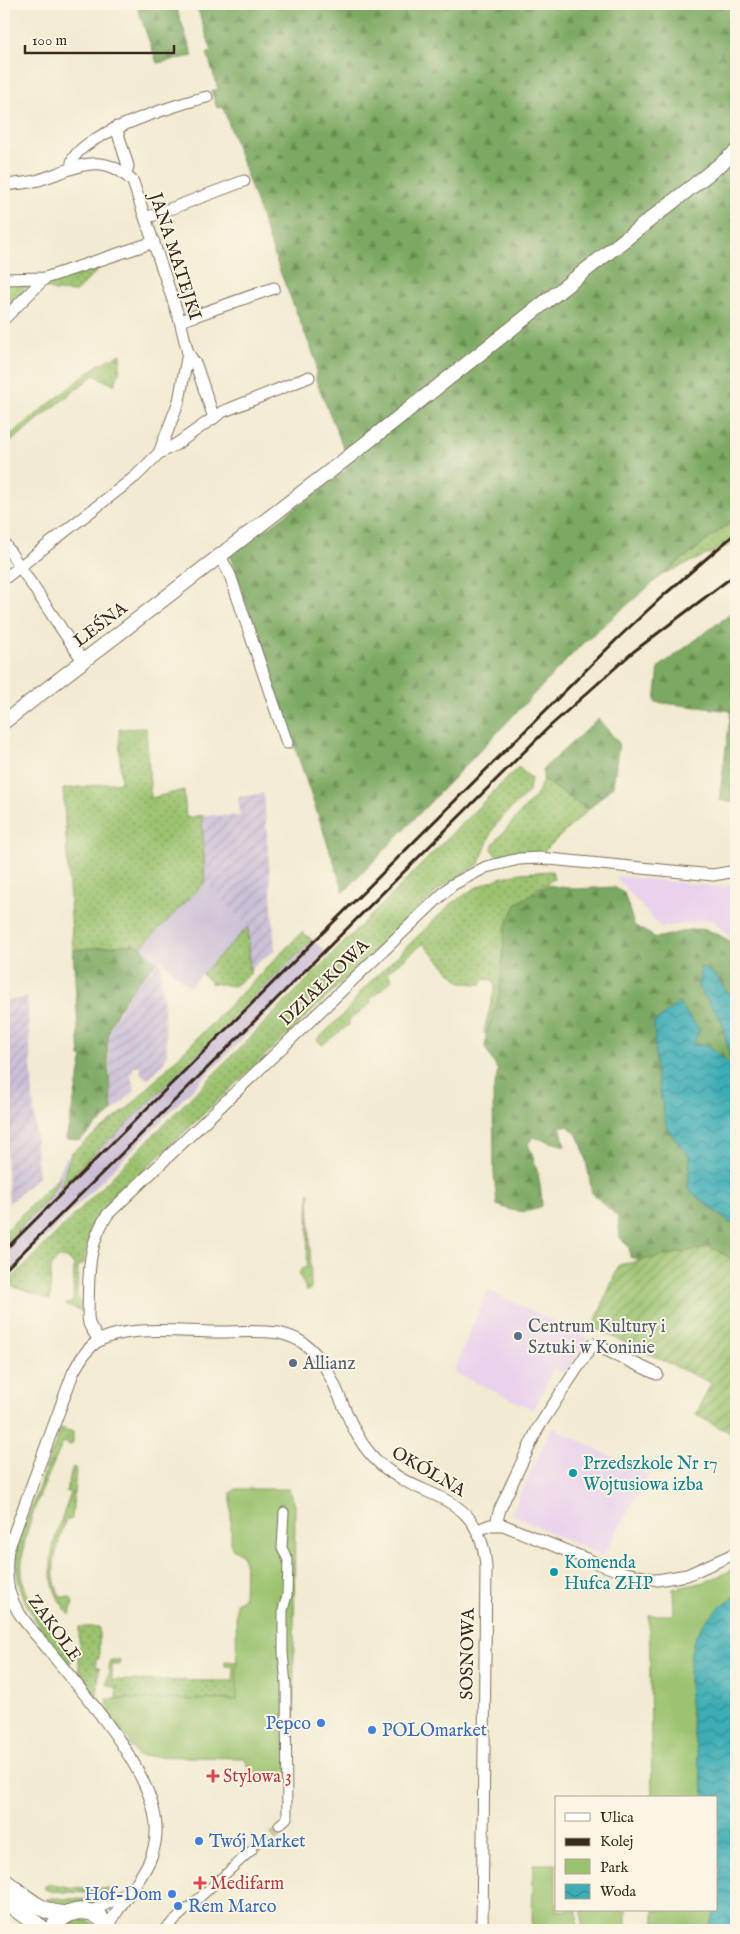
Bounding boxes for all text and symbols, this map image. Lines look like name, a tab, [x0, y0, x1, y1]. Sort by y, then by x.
scale bar	[25, 22, 174, 54]
text: 100 m	[32, 31, 68, 50]
street label: JANA MATEJKI	[143, 188, 206, 323]
street label: LEŚNA	[68, 595, 133, 653]
street label: DZIAŁKOWA	[275, 934, 375, 1031]
place label: Centrum Kultury i Sztuki w Koninie	[528, 1316, 666, 1360]
marker: Centrum Kultury i Sztuki w Koninie	[512, 1330, 524, 1342]
place label: Allianz	[302, 1353, 356, 1376]
marker: Allianz	[287, 1357, 299, 1369]
street label: OKÓLNA	[387, 1440, 471, 1503]
place label: Przedszkole Nr 17 Wojtusiowa izba	[583, 1453, 718, 1497]
marker: Przedszkole Nr 17 Wojtusiowa izba	[567, 1467, 579, 1479]
place label: Komenda Hufca ZHP	[564, 1552, 653, 1596]
marker: Komenda Hufca ZHP	[548, 1566, 560, 1578]
street label: ZAKOLE	[22, 1591, 86, 1667]
street label: SOSNOWA	[456, 1607, 481, 1700]
place label: Pepco	[265, 1713, 311, 1736]
marker: Pepco	[315, 1717, 327, 1729]
place label: POLOmarket	[382, 1720, 487, 1743]
marker: POLOmarket	[366, 1724, 378, 1736]
place label: Stylowa 3	[223, 1766, 292, 1789]
marker: Stylowa 3	[207, 1770, 219, 1782]
legend	[555, 1796, 718, 1912]
text: Ulica	[600, 1808, 634, 1827]
place label: Twój Market	[209, 1831, 305, 1854]
text: Kolej	[600, 1832, 633, 1851]
marker: Twój Market	[193, 1835, 205, 1847]
text: Park	[600, 1858, 630, 1877]
place label: Medifarm	[210, 1873, 284, 1896]
marker: Medifarm	[194, 1877, 206, 1889]
text: Woda	[600, 1882, 637, 1901]
place label: Hof-Dom	[84, 1884, 162, 1907]
marker: Hof-Dom	[166, 1888, 178, 1900]
place label: Rem Marco	[188, 1896, 277, 1919]
marker: Rem Marco	[172, 1900, 184, 1912]

